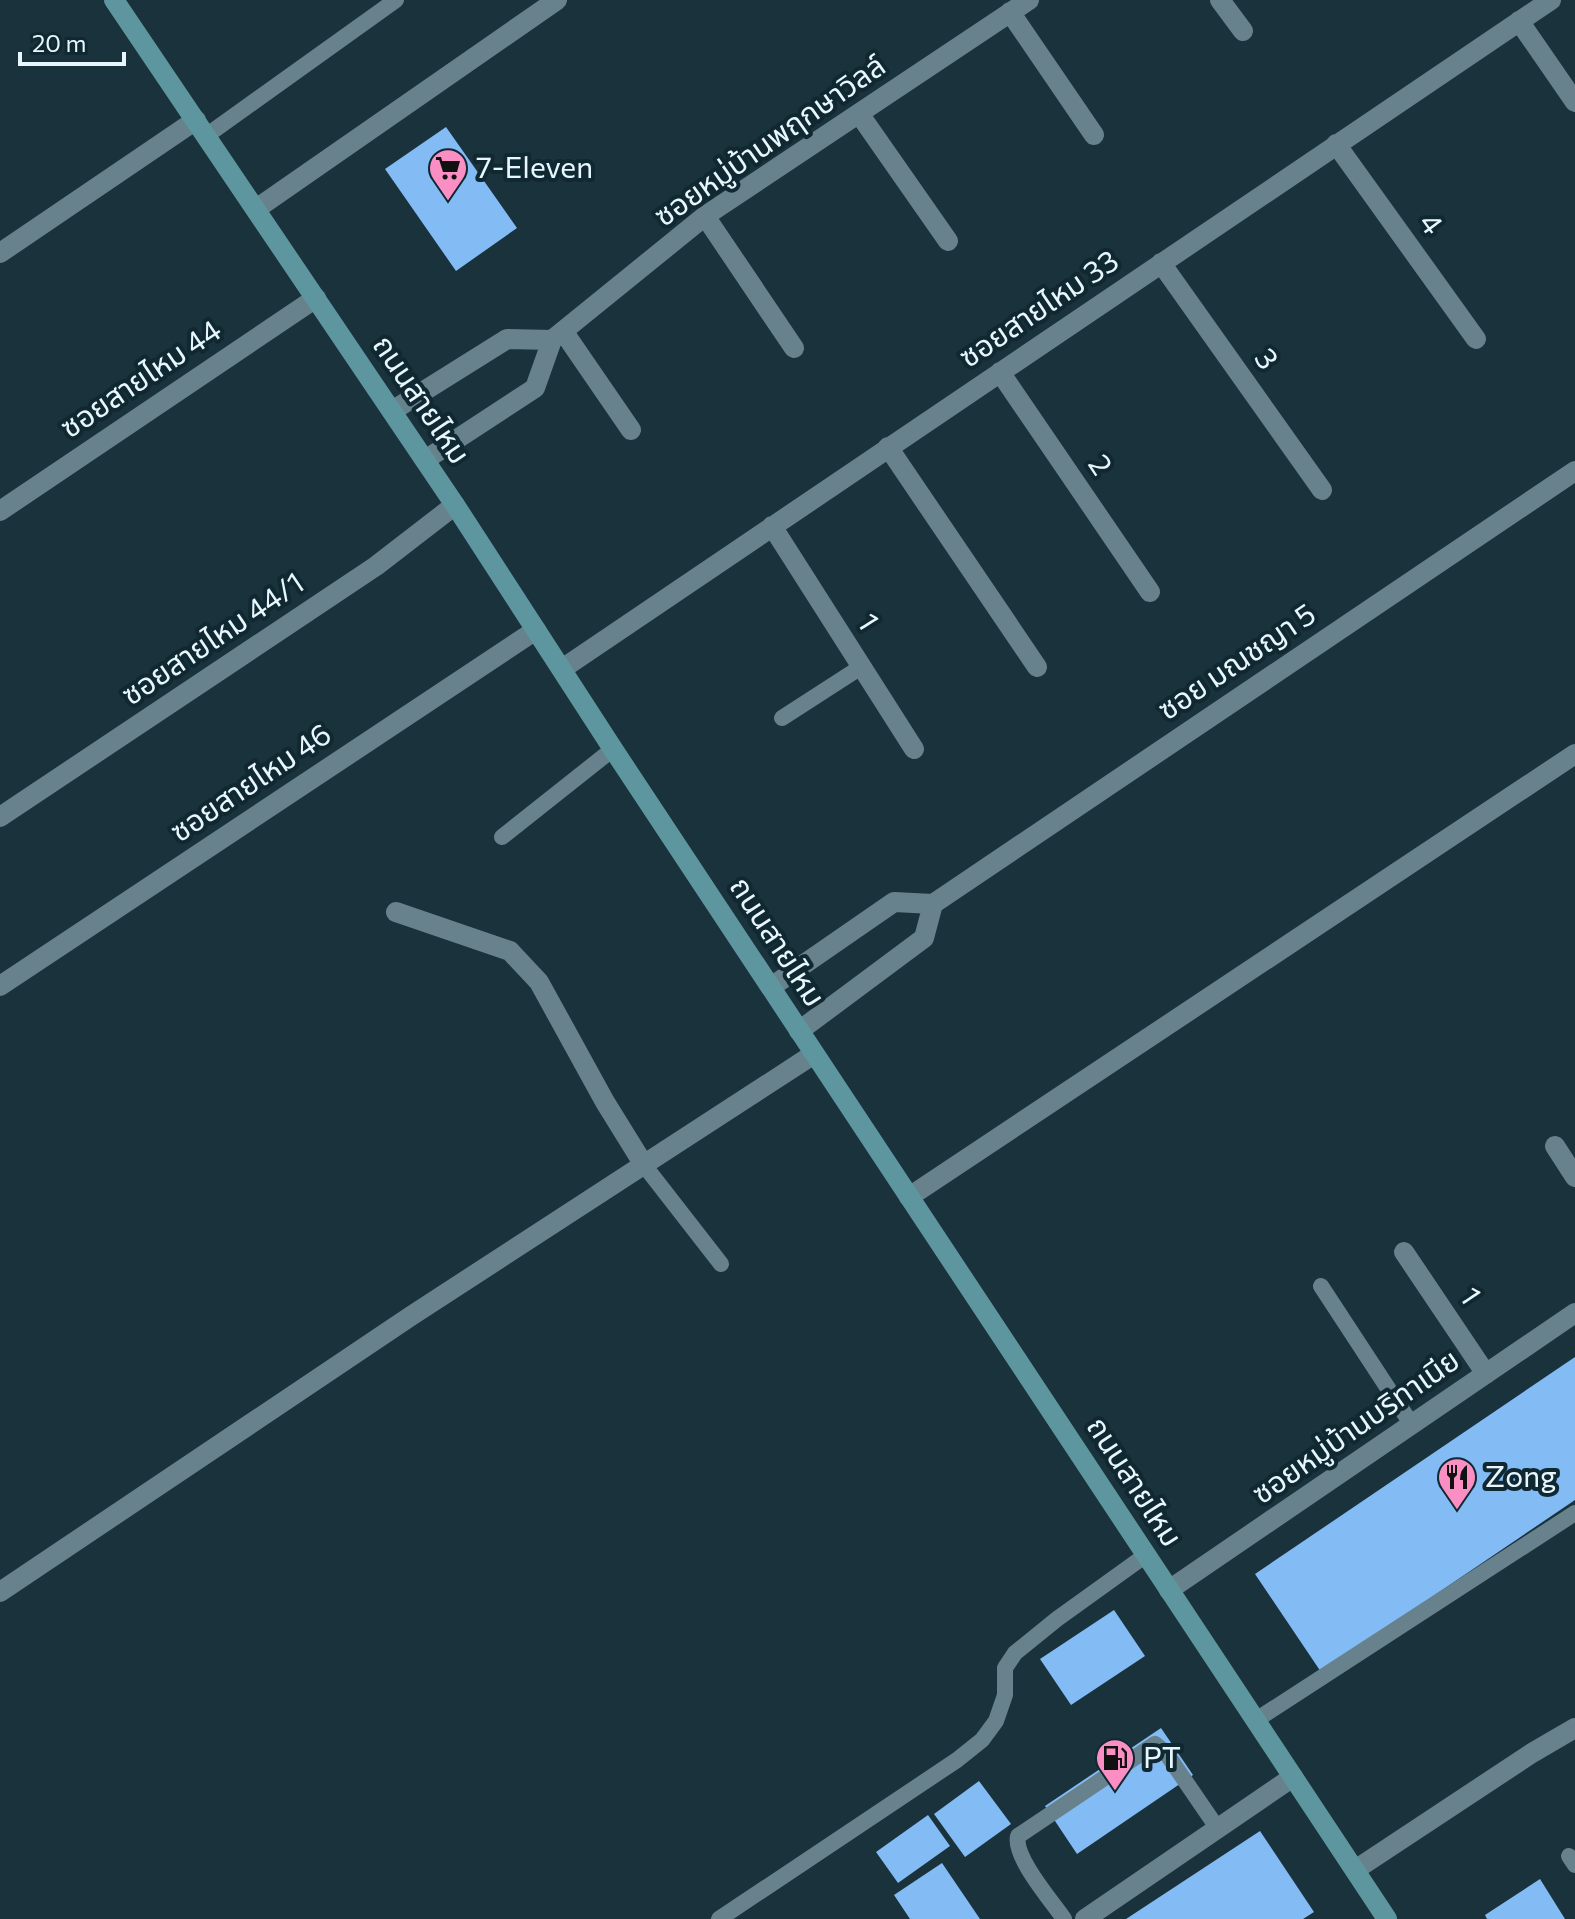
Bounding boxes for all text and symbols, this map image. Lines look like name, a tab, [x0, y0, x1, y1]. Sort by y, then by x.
scale bar	[20, 16, 124, 66]
text: 20 m	[32, 28, 86, 57]
street label: ซอยหมู่บ้านพฤกษาวิลล์	[646, 45, 892, 234]
supermarket icon: 7-Eleven	[427, 147, 469, 202]
place label: 7-Eleven	[476, 147, 593, 184]
street label: 4	[1413, 204, 1453, 241]
street label: ซอยสายไหม 33	[951, 240, 1124, 374]
street label: ซอยสายไหม 44	[52, 310, 227, 444]
street label: ถนนสายไหม	[367, 327, 480, 470]
street label: 3	[1248, 340, 1288, 375]
street label: 2	[1082, 446, 1122, 481]
street label: ซอยสายไหม 44/1	[113, 562, 310, 712]
street label: ซอย มณชญา 5	[1150, 594, 1321, 726]
street label: 1	[851, 605, 889, 636]
street label: ซอยสายไหม 46	[162, 714, 337, 848]
street label: ถนนสายไหม	[724, 869, 835, 1012]
street label: 1	[1453, 1279, 1491, 1310]
street label: ซอยหมู่บ้านบริทาเนีย	[1244, 1340, 1466, 1512]
street label: ถนนสายไหม	[1081, 1409, 1192, 1552]
restaurant icon: Zong	[1436, 1456, 1478, 1511]
place label: Zong	[1485, 1456, 1557, 1493]
fuel station icon: PT	[1094, 1737, 1136, 1792]
place label: PT	[1143, 1737, 1181, 1774]

